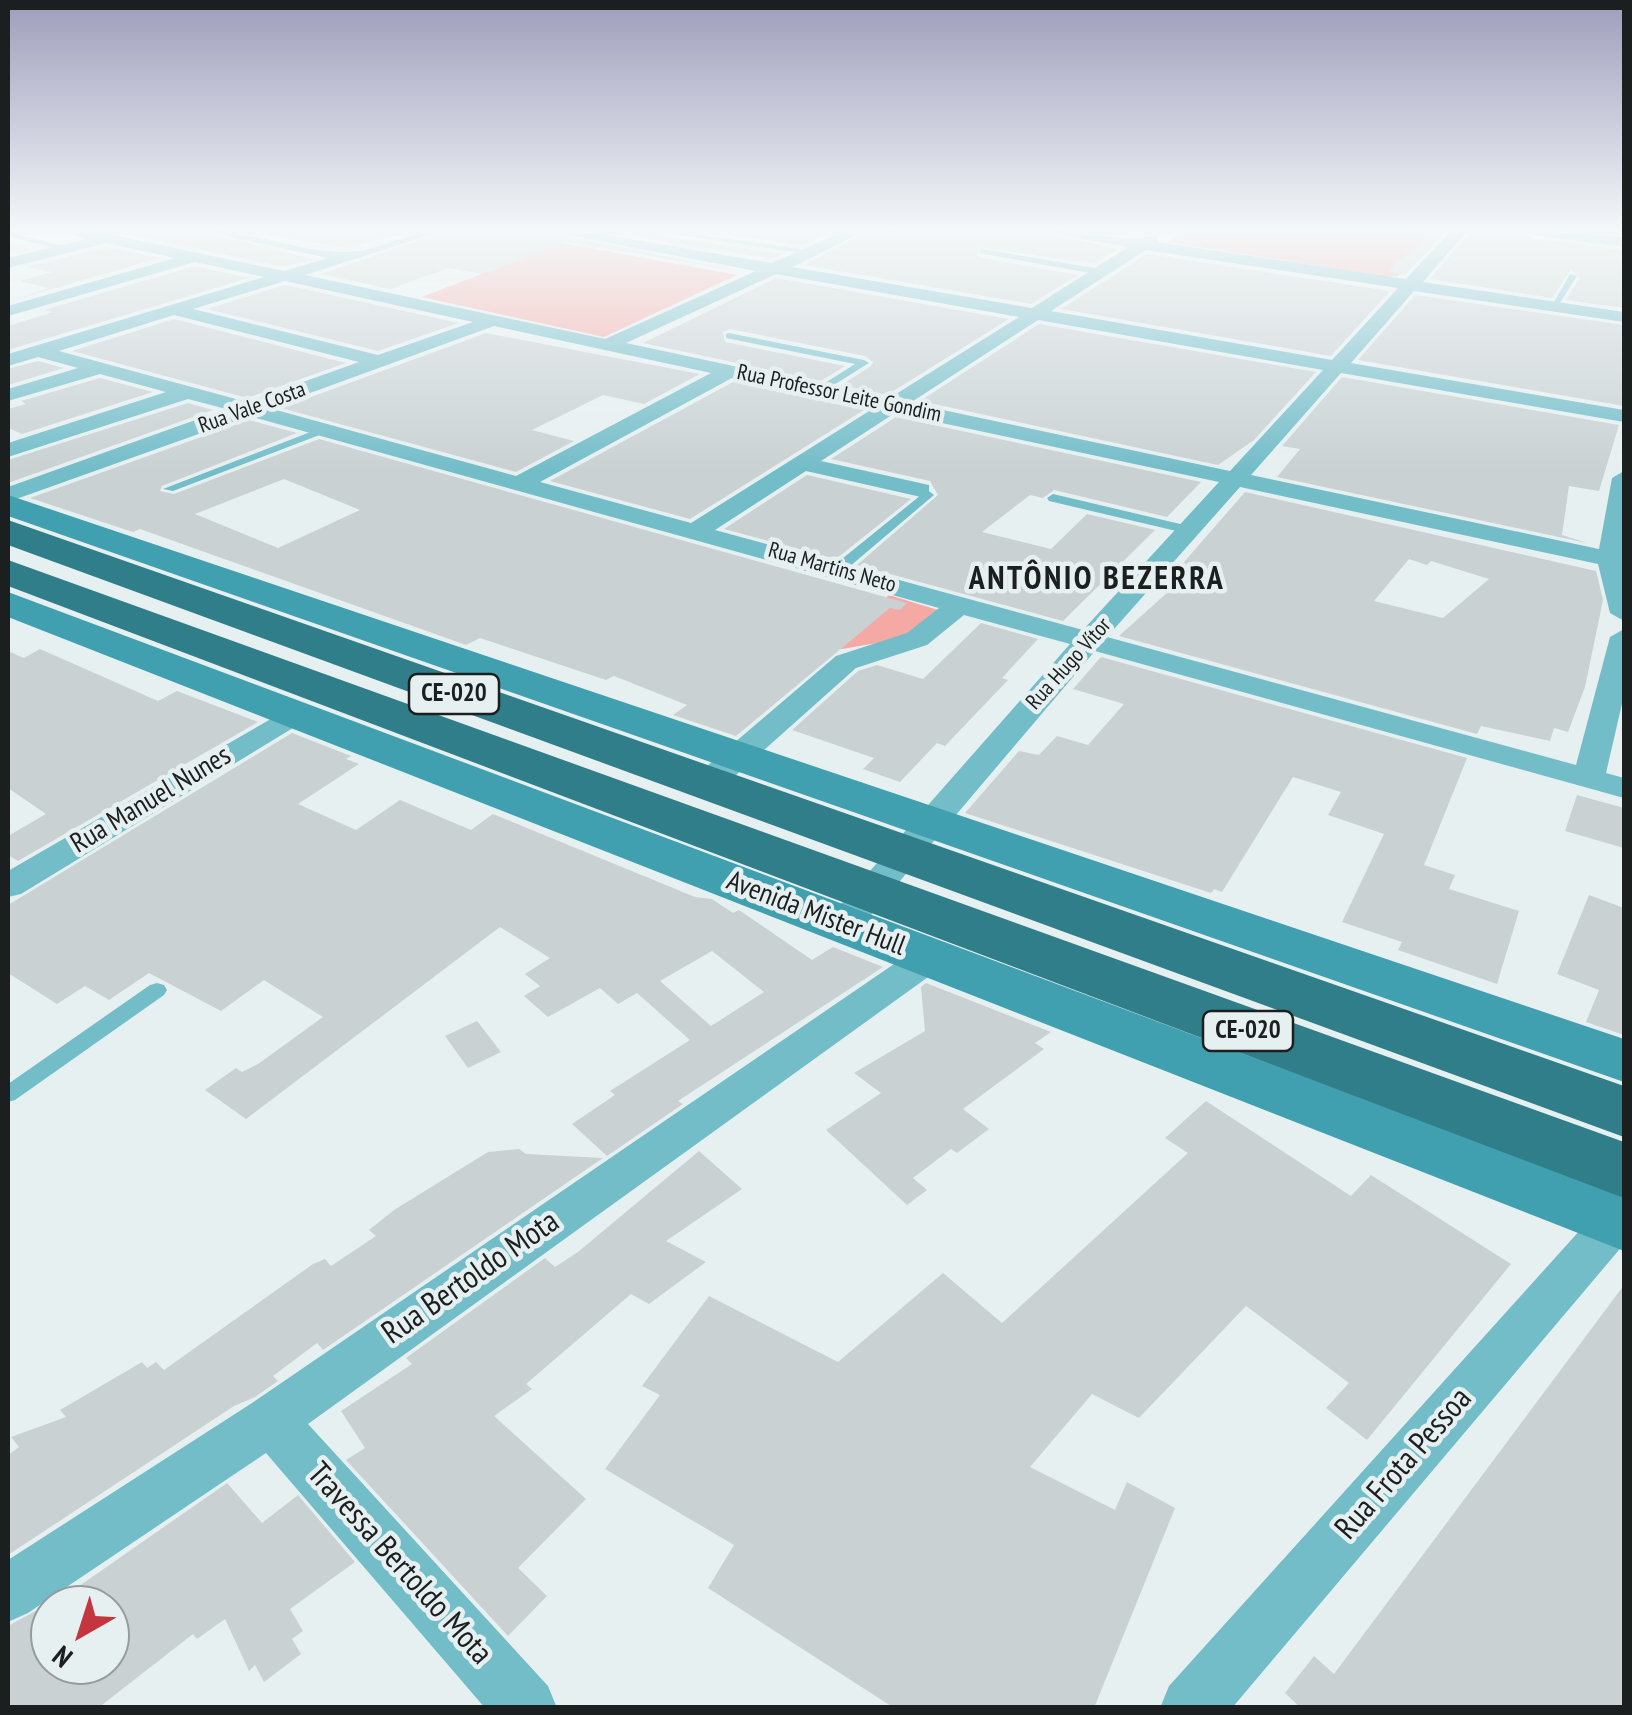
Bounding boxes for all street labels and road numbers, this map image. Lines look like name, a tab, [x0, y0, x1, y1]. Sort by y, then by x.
street label: Rua Professor Leite Gondim	[734, 359, 944, 429]
street label: Rua Vale Costa	[195, 376, 309, 440]
street label: Rua Martins Neto	[765, 537, 899, 599]
street label: Rua Hugo Vítor	[1021, 613, 1117, 715]
road number: CE-020	[409, 674, 499, 714]
street label: Rua Manuel Nunes	[65, 739, 237, 861]
street label: Avenida Mister Hull	[722, 865, 910, 963]
road number: CE-020	[1203, 1011, 1293, 1051]
street label: Rua Bertoldo Mota	[375, 1203, 567, 1353]
street label: Rua Frota Pessoa	[1328, 1380, 1480, 1548]
street label: Travessa Bertoldo Mota	[298, 1455, 500, 1673]

